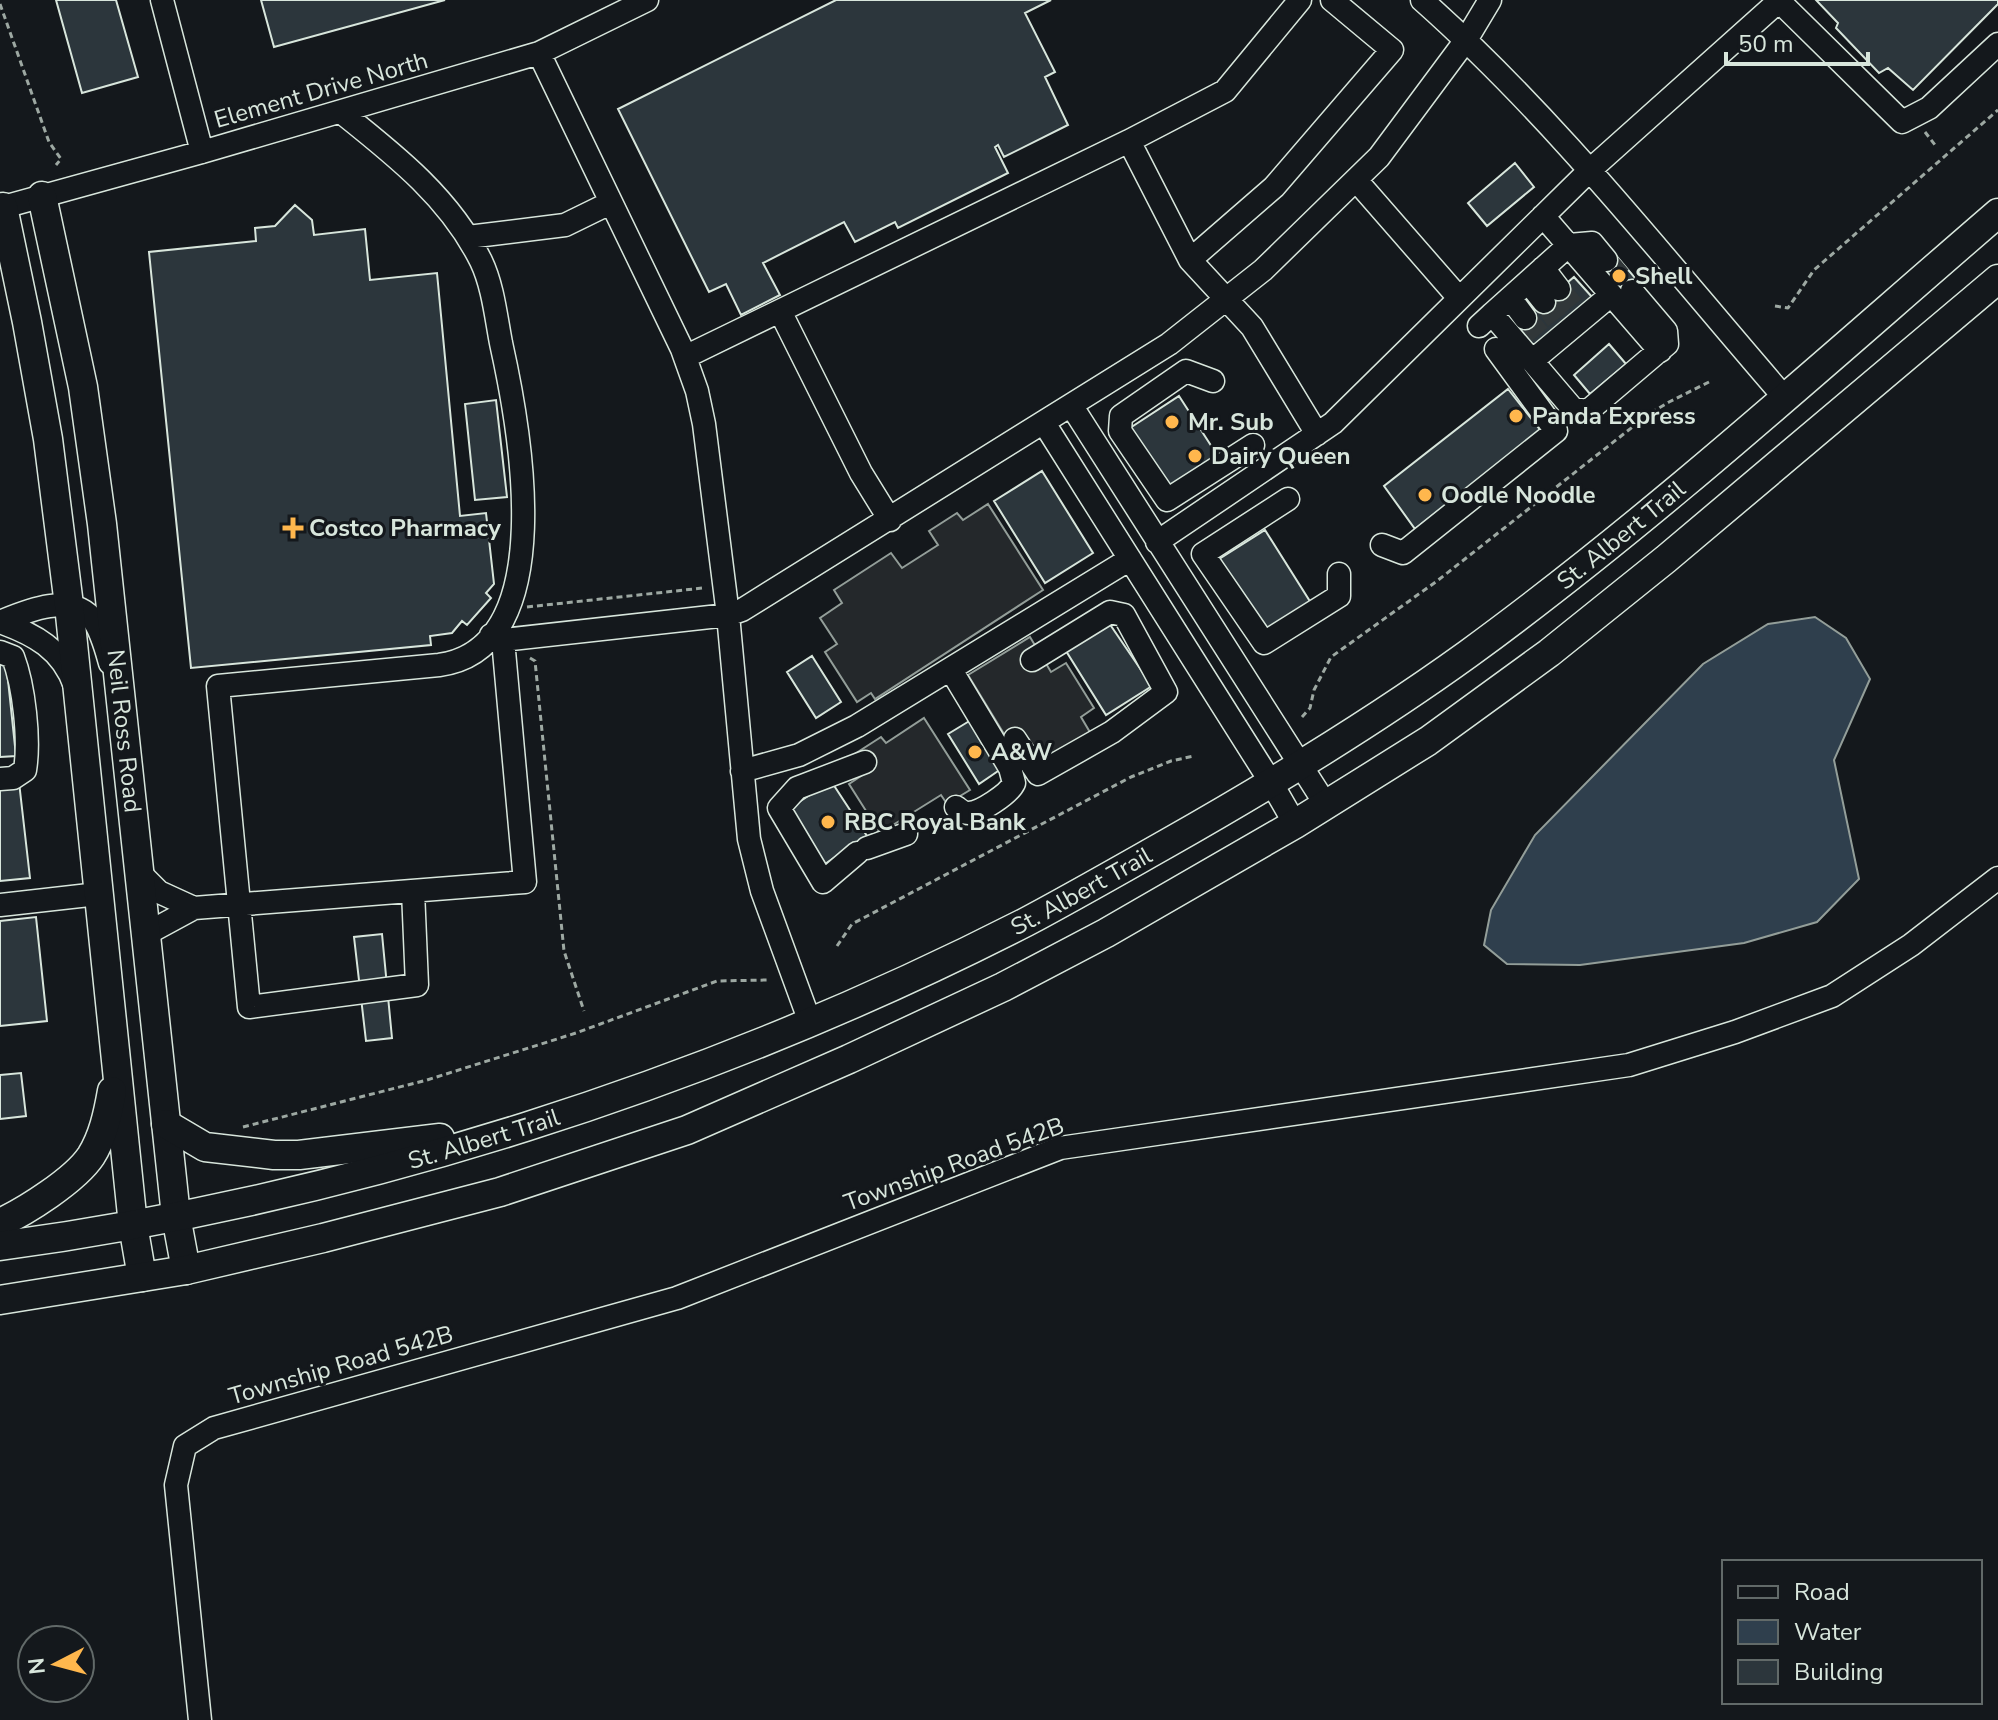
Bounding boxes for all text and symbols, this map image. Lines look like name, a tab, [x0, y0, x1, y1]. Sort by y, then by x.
scale bar	[1726, 16, 1868, 66]
text: 50 m	[1738, 28, 1794, 60]
street label: Element Drive North	[211, 44, 431, 136]
place label: Shell	[1635, 260, 1693, 292]
marker: Shell	[1610, 267, 1628, 285]
place label: Panda Express	[1532, 400, 1696, 432]
place label: Mr. Sub	[1188, 406, 1274, 438]
marker: Panda Express	[1507, 407, 1525, 425]
marker: Mr. Sub	[1163, 413, 1181, 431]
place label: Dairy Queen	[1211, 440, 1351, 472]
marker: Dairy Queen	[1186, 447, 1204, 465]
street label: St. Albert Trail	[1550, 473, 1692, 597]
place label: Oodle Noodle	[1441, 479, 1596, 511]
marker: Oodle Noodle	[1416, 486, 1434, 504]
place label: Costco Pharmacy	[309, 512, 501, 544]
marker: Costco Pharmacy	[284, 519, 302, 537]
street label: Neil Ross Road	[100, 648, 149, 814]
place label: A&W	[991, 736, 1052, 768]
marker: A&W	[966, 743, 984, 761]
place label: RBC Royal Bank	[844, 806, 1027, 838]
marker: RBC Royal Bank	[819, 813, 837, 831]
street label: St. Albert Trail	[1005, 839, 1158, 943]
street label: St. Albert Trail	[404, 1101, 564, 1177]
street label: Township Road 542B	[840, 1109, 1068, 1219]
street label: Township Road 542B	[225, 1318, 457, 1412]
legend	[1722, 1560, 1982, 1704]
text: Road	[1794, 1576, 1850, 1608]
text: Water	[1794, 1616, 1862, 1648]
north arrow	[16, 1624, 96, 1704]
text: N	[21, 1656, 53, 1676]
text: Building	[1794, 1656, 1884, 1688]

